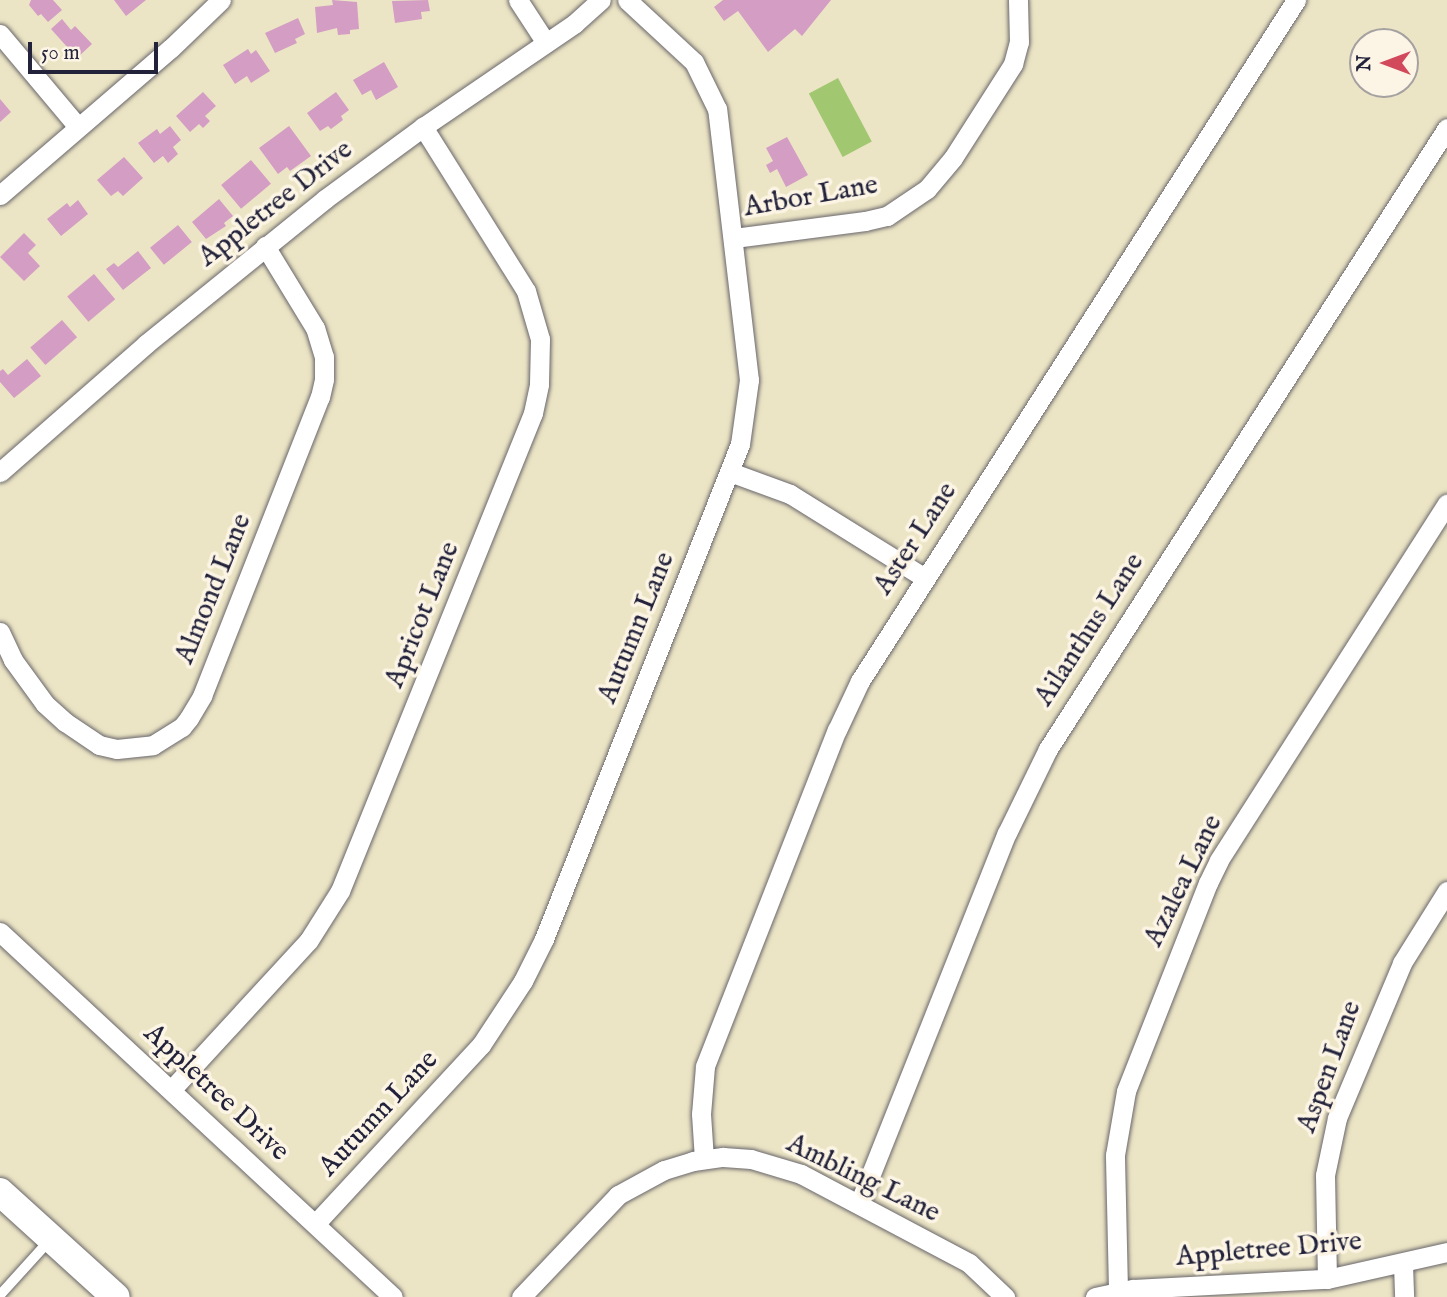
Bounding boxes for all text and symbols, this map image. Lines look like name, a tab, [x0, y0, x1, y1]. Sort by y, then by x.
scale bar	[32, 28, 161, 72]
north arrow	[1349, 28, 1419, 98]
text: 50 m	[41, 40, 80, 67]
text: N	[1353, 55, 1377, 71]
street label: Appletree Drive	[192, 133, 360, 275]
street label: Arbor Lane	[741, 169, 881, 225]
street label: Aster Lane	[867, 476, 965, 602]
street label: Almond Lane	[169, 509, 259, 669]
street label: Apricot Lane	[379, 537, 467, 693]
street label: Ailanthus Lane	[1028, 547, 1152, 713]
street label: Autumn Lane	[591, 548, 683, 708]
street label: Azalea Lane	[1138, 810, 1230, 952]
street label: Aspen Lane	[1291, 997, 1369, 1137]
street label: Appletree Drive	[136, 1017, 296, 1169]
street label: Autumn Lane	[312, 1044, 446, 1184]
street label: Ambling Lane	[781, 1127, 945, 1231]
street label: Appletree Drive	[1175, 1225, 1363, 1275]

